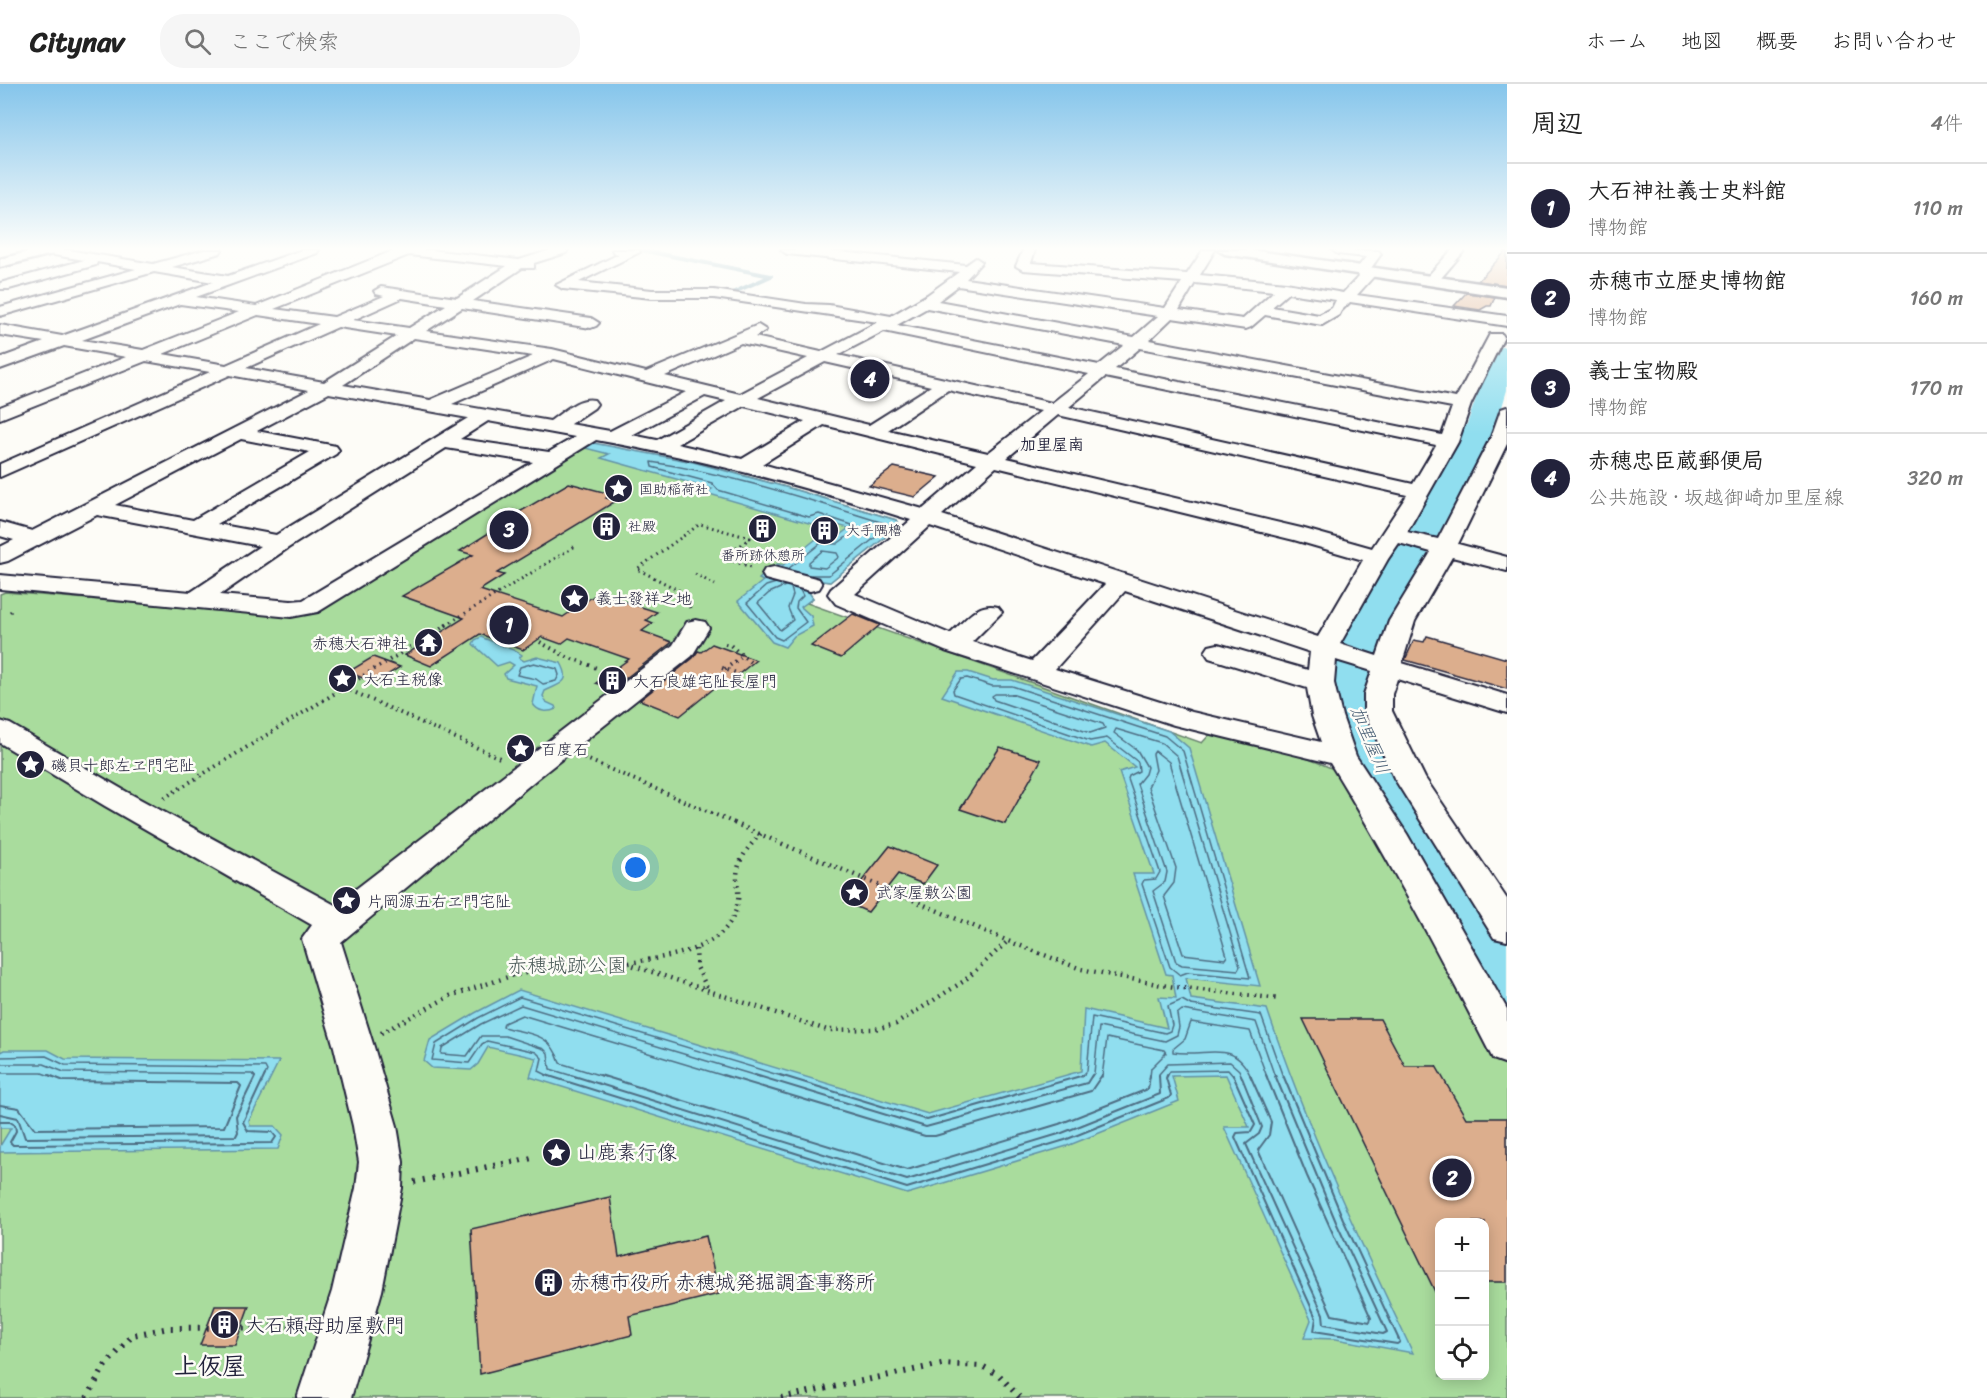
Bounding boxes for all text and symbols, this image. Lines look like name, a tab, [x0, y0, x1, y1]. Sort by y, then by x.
search box	[160, 14, 580, 68]
text: Citynav	[30, 17, 124, 66]
text: ここで検索	[229, 22, 339, 61]
text: ホーム	[1586, 22, 1648, 60]
text: 地図	[1681, 22, 1723, 60]
text: 概要	[1756, 22, 1798, 60]
text: お問い合わせ	[1831, 22, 1957, 60]
icon: search	[181, 25, 214, 58]
text: 周辺	[1531, 100, 1583, 146]
text: 4件	[1931, 106, 1963, 141]
text: 大石神社義士史料館	[1588, 171, 1786, 210]
text: 1	[1546, 191, 1555, 226]
text: 110 m	[1913, 191, 1963, 226]
text: 博物館	[1588, 210, 1648, 245]
text: 赤穂市立歴史博物館	[1588, 261, 1786, 300]
text: 2	[1545, 281, 1556, 316]
text: 160 m	[1910, 281, 1963, 316]
text: 博物館	[1588, 300, 1648, 335]
text: 義士宝物殿	[1588, 351, 1698, 390]
pin: 4	[850, 356, 890, 402]
text: 3	[1545, 371, 1556, 406]
text: 170 m	[1910, 371, 1963, 406]
text: 博物館	[1588, 390, 1648, 425]
district label: 加里屋南	[1020, 430, 1084, 459]
text: 赤穂忠臣蔵郵便局	[1588, 441, 1764, 480]
text: 4	[1544, 461, 1557, 496]
text: 320 m	[1907, 461, 1963, 496]
place icon: 国助稲荷社	[602, 473, 634, 505]
place label: 国助稲荷社	[639, 477, 709, 502]
text: 公共施設 · 坂越御崎加里屋線	[1588, 480, 1844, 515]
pin: 3	[490, 508, 528, 552]
building icon: 社殿	[591, 510, 623, 542]
building icon: 番所跡休憩所	[747, 512, 779, 544]
place label: 社殿	[628, 514, 656, 539]
building icon: 大手隅櫓	[809, 514, 841, 546]
place label: 大手隅櫓	[846, 518, 902, 543]
place label: 番所跡休憩所	[721, 543, 805, 568]
place icon: 義士發祥之地	[559, 582, 591, 614]
place label: 義士發祥之地	[596, 584, 692, 613]
pin: 1	[490, 602, 528, 648]
temple icon: 赤穂大石神社	[413, 627, 445, 659]
place label: 赤穂大石神社	[312, 629, 408, 658]
place icon: 大石主税像	[326, 663, 358, 695]
place label: 大石主税像	[363, 665, 443, 694]
building icon: 大石良雄宅阯長屋門	[596, 665, 628, 697]
place label: 大石良雄宅阯長屋門	[633, 667, 777, 696]
water label: 加里屋川	[1341, 701, 1399, 779]
place icon: 百度石	[504, 733, 536, 765]
place label: 百度石	[541, 735, 589, 764]
place icon: 磯貝十郎左ヱ門宅阯	[14, 749, 46, 781]
place label: 磯貝十郎左ヱ門宅阯	[51, 751, 195, 780]
your location	[621, 853, 650, 882]
place icon: 武家屋敷公園	[839, 876, 871, 908]
place label: 武家屋敷公園	[876, 878, 972, 907]
place icon: 片岡源五右ヱ門宅阯	[330, 885, 362, 917]
place label: 片岡源五右ヱ門宅阯	[367, 887, 511, 916]
park label: 赤穂城跡公園	[507, 948, 627, 983]
place label: 山鹿素行像	[577, 1135, 677, 1170]
place icon: 山鹿素行像	[540, 1136, 572, 1168]
pin: 2	[1432, 1156, 1472, 1200]
map controls	[1435, 1218, 1489, 1380]
button: +	[1435, 1218, 1489, 1272]
place label: 赤穂市役所 赤穂城発掘調査事務所	[570, 1265, 875, 1300]
building icon: 赤穂市役所 赤穂城発掘調査事務所	[533, 1266, 565, 1298]
button: −	[1435, 1272, 1489, 1326]
place label: 大石頼母助屋敷門	[245, 1308, 405, 1343]
building icon: 大石頼母助屋敷門	[208, 1309, 240, 1341]
button: locate	[1435, 1326, 1489, 1380]
district label: 上仮屋	[174, 1345, 246, 1387]

